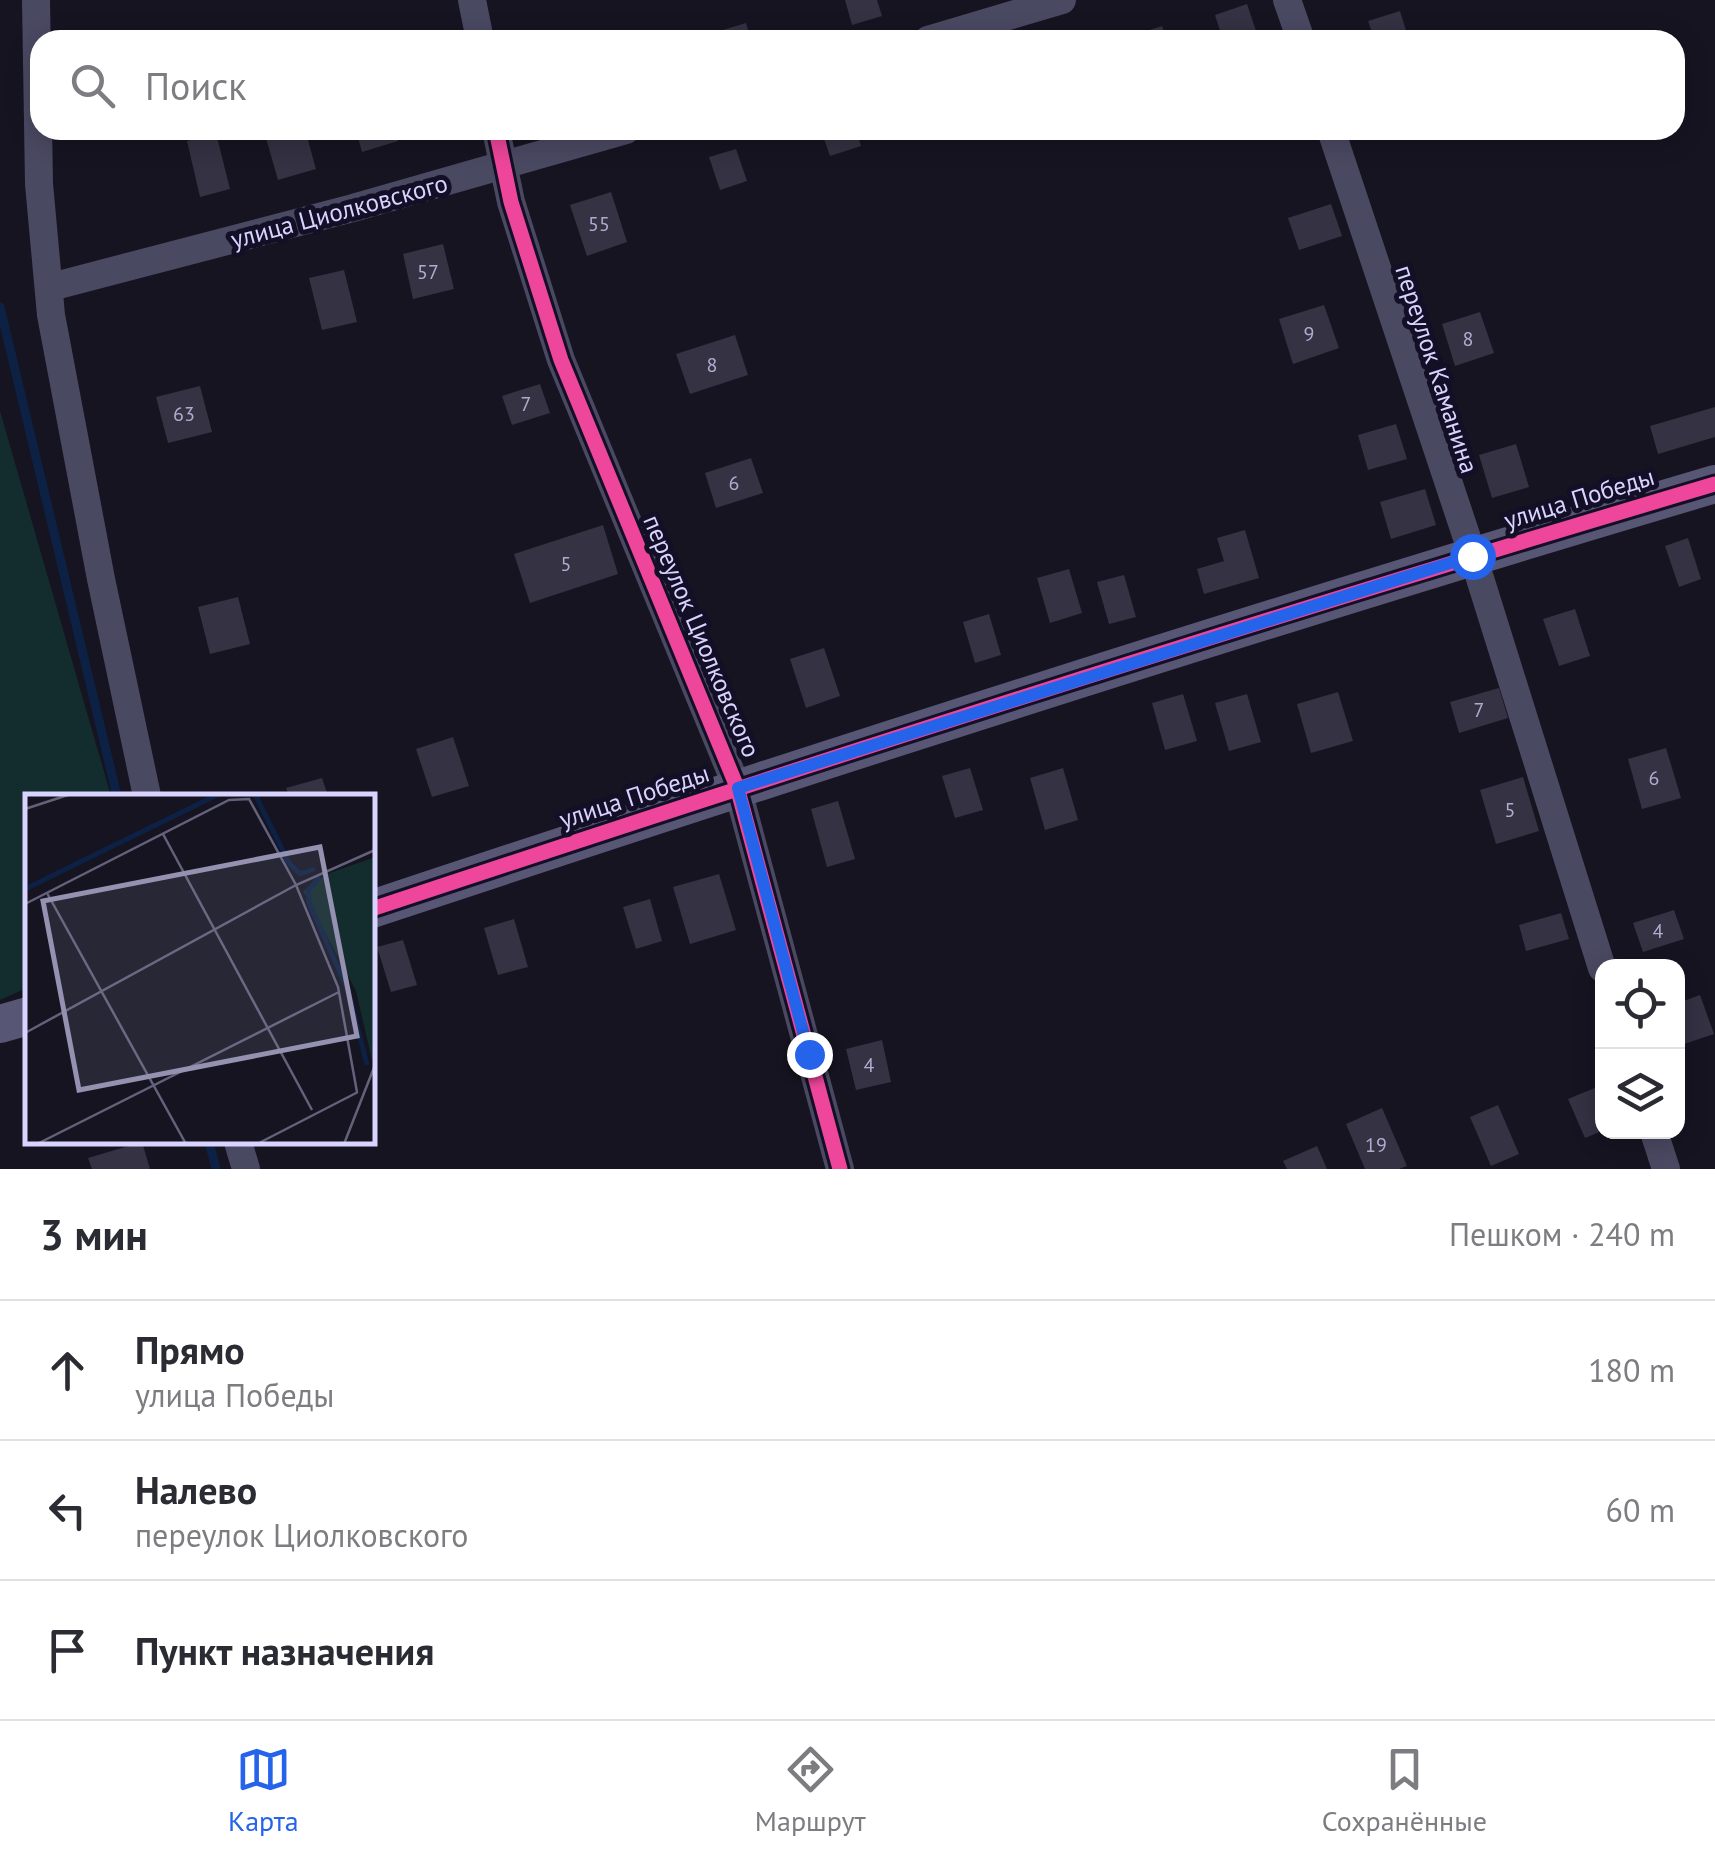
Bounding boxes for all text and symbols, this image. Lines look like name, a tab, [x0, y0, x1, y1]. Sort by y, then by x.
search box	[30, 30, 1685, 140]
icon: search	[65, 58, 120, 113]
text: Поиск	[145, 61, 246, 110]
street label: улица Циолковского	[227, 167, 451, 255]
house number: 55	[588, 211, 610, 237]
house number: 57	[417, 259, 439, 285]
street label: переулок Каманина	[1388, 261, 1486, 477]
house number: 9	[1304, 321, 1314, 347]
house number: 8	[1463, 326, 1473, 352]
house number: 8	[707, 352, 717, 378]
house number: 7	[521, 391, 531, 417]
house number: 63	[173, 401, 195, 427]
street label: улица Победы	[1500, 460, 1658, 536]
house number: 6	[729, 470, 739, 496]
street label: переулок Циолковского	[636, 510, 768, 762]
route start	[1450, 534, 1496, 580]
house number: 5	[561, 551, 571, 577]
house number: 7	[1474, 697, 1484, 723]
street label: улица Победы	[555, 757, 713, 835]
house number: 6	[1649, 765, 1659, 791]
inset map	[25, 794, 375, 1144]
house number: 5	[1505, 797, 1515, 823]
house number: 4	[1653, 918, 1664, 944]
map controls	[1595, 959, 1685, 1139]
button: locate	[1595, 959, 1685, 1049]
route end	[787, 1032, 833, 1078]
button: layers	[1595, 1049, 1685, 1139]
house number: 4	[864, 1052, 875, 1078]
house number: 19	[1365, 1132, 1387, 1158]
text: 3 мин	[40, 1207, 148, 1262]
text: Пешком · 240 m	[1449, 1213, 1675, 1255]
text: Прямо	[135, 1325, 245, 1374]
icon: ahead	[40, 1343, 95, 1398]
text: 180 m	[1588, 1349, 1675, 1391]
text: улица Победы	[135, 1374, 334, 1416]
text: Налево	[135, 1465, 257, 1514]
icon: left	[40, 1483, 95, 1538]
text: 60 m	[1606, 1489, 1675, 1531]
text: переулок Циолковского	[135, 1514, 469, 1556]
icon: arrive	[40, 1623, 95, 1678]
text: Пункт назначения	[135, 1626, 434, 1675]
tab: Карта	[228, 1742, 299, 1839]
tab: Маршрут	[755, 1742, 866, 1839]
tab: Сохранённые	[1322, 1742, 1487, 1839]

